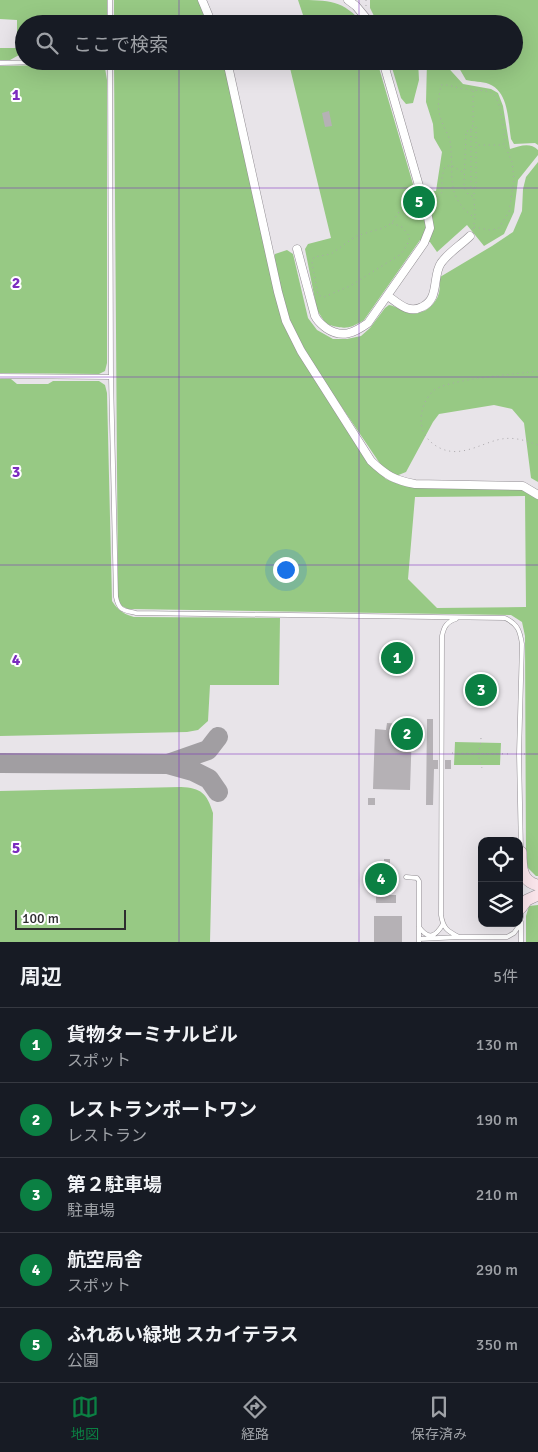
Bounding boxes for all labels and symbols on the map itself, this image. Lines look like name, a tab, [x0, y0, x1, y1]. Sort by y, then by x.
text: 1	[12, 85, 21, 105]
pin: 5	[403, 183, 435, 221]
text: 2	[12, 273, 20, 293]
text: 3	[12, 462, 20, 482]
your location	[273, 557, 299, 583]
pin: 1	[381, 639, 413, 677]
text: 4	[12, 650, 21, 670]
pin: 3	[465, 671, 497, 709]
pin: 2	[391, 715, 423, 753]
text: 5	[12, 838, 20, 858]
pin: 4	[365, 860, 397, 898]
scale bar	[15, 907, 126, 930]

